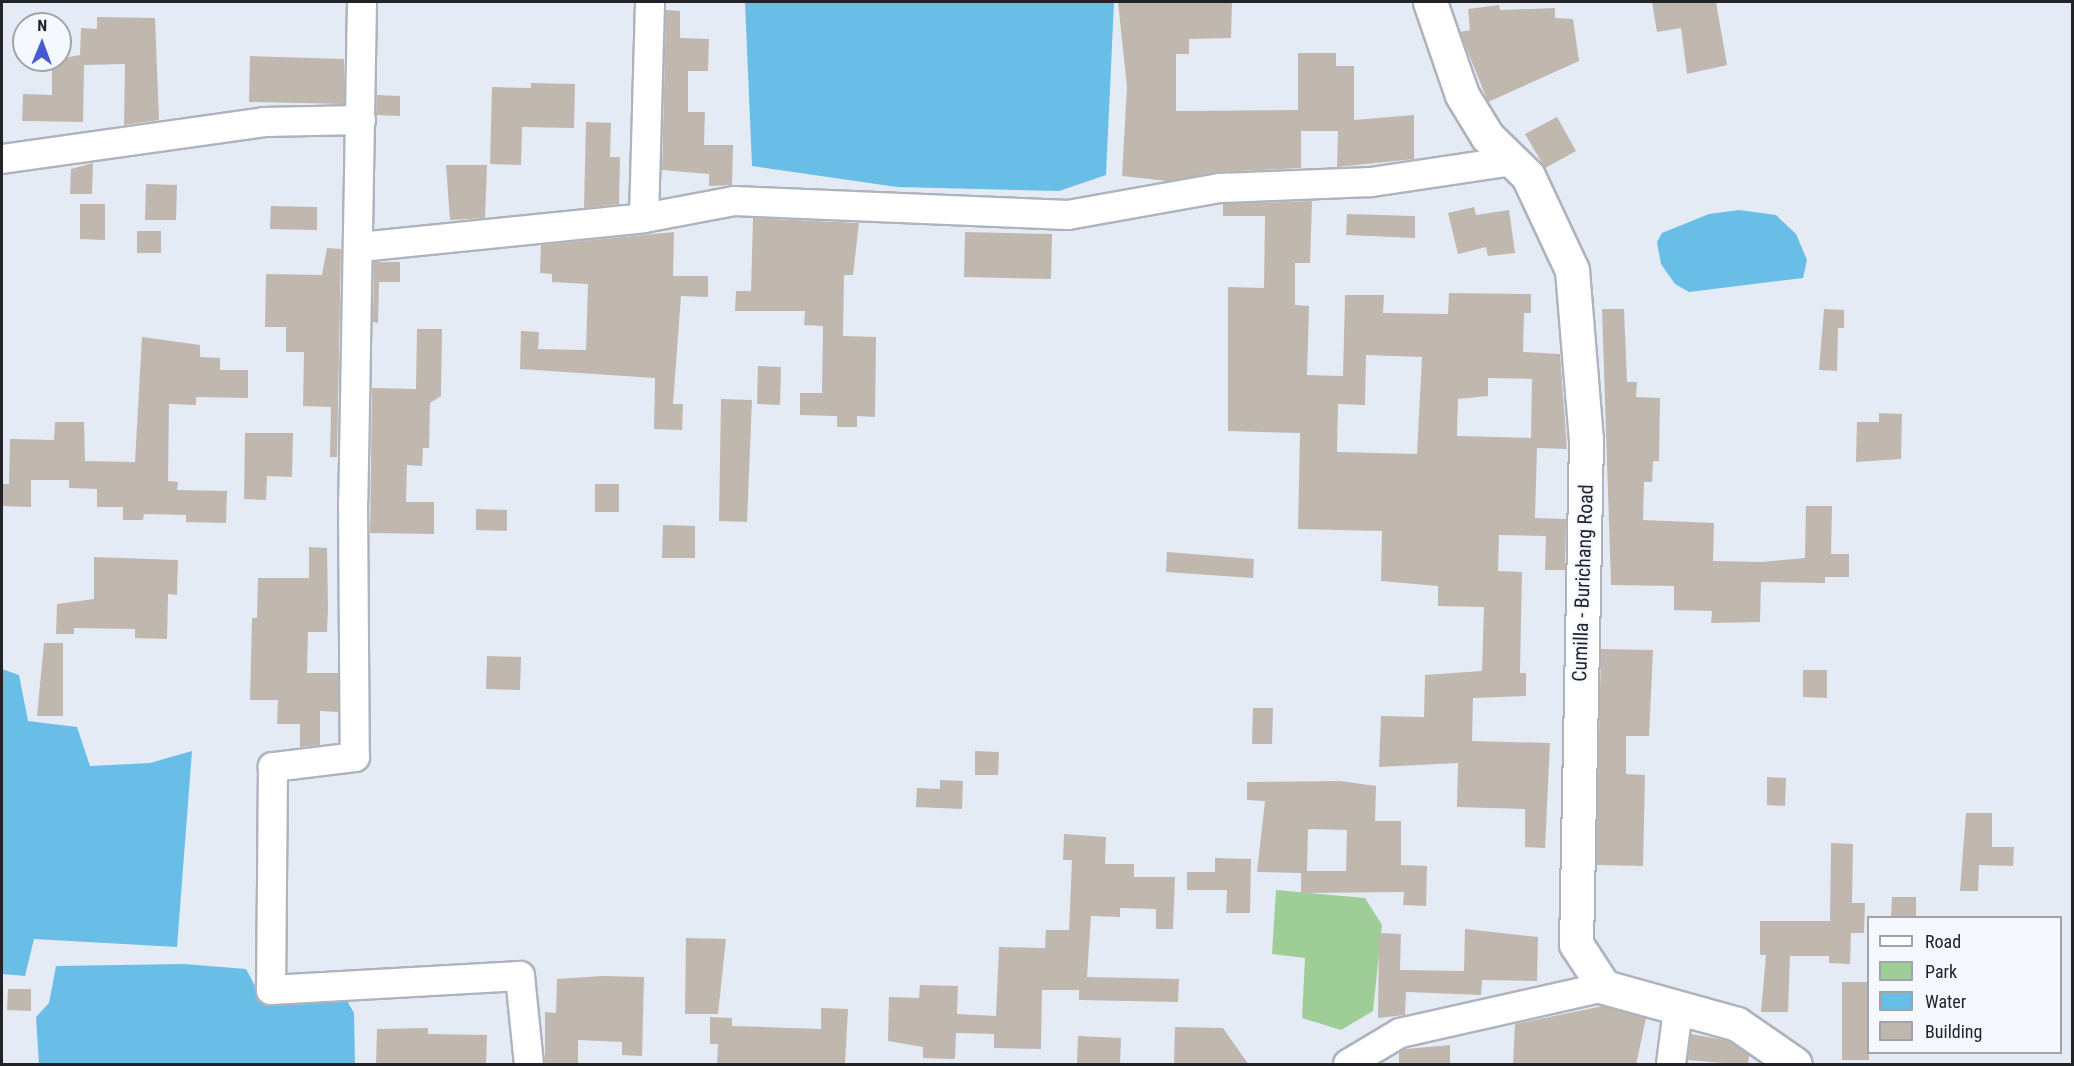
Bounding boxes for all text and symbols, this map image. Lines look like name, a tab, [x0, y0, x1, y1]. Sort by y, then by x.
north arrow	[12, 12, 72, 72]
text: N	[37, 16, 47, 35]
street label: Cumilla - Burichang Road	[1568, 484, 1598, 682]
legend	[1867, 916, 2062, 1054]
text: Road	[1925, 931, 1961, 952]
text: Park	[1925, 961, 1957, 982]
text: Water	[1925, 991, 1966, 1012]
text: Building	[1925, 1021, 1982, 1042]

